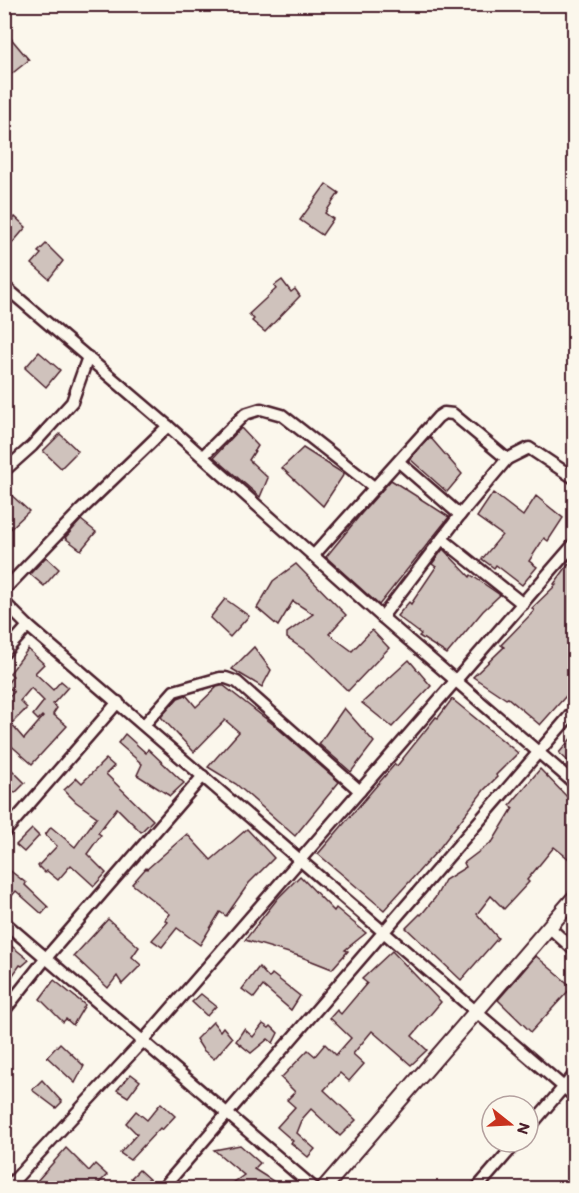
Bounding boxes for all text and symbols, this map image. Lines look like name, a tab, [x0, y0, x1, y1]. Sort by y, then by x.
north arrow	[480, 1094, 540, 1154]
text: N	[513, 1120, 534, 1137]

